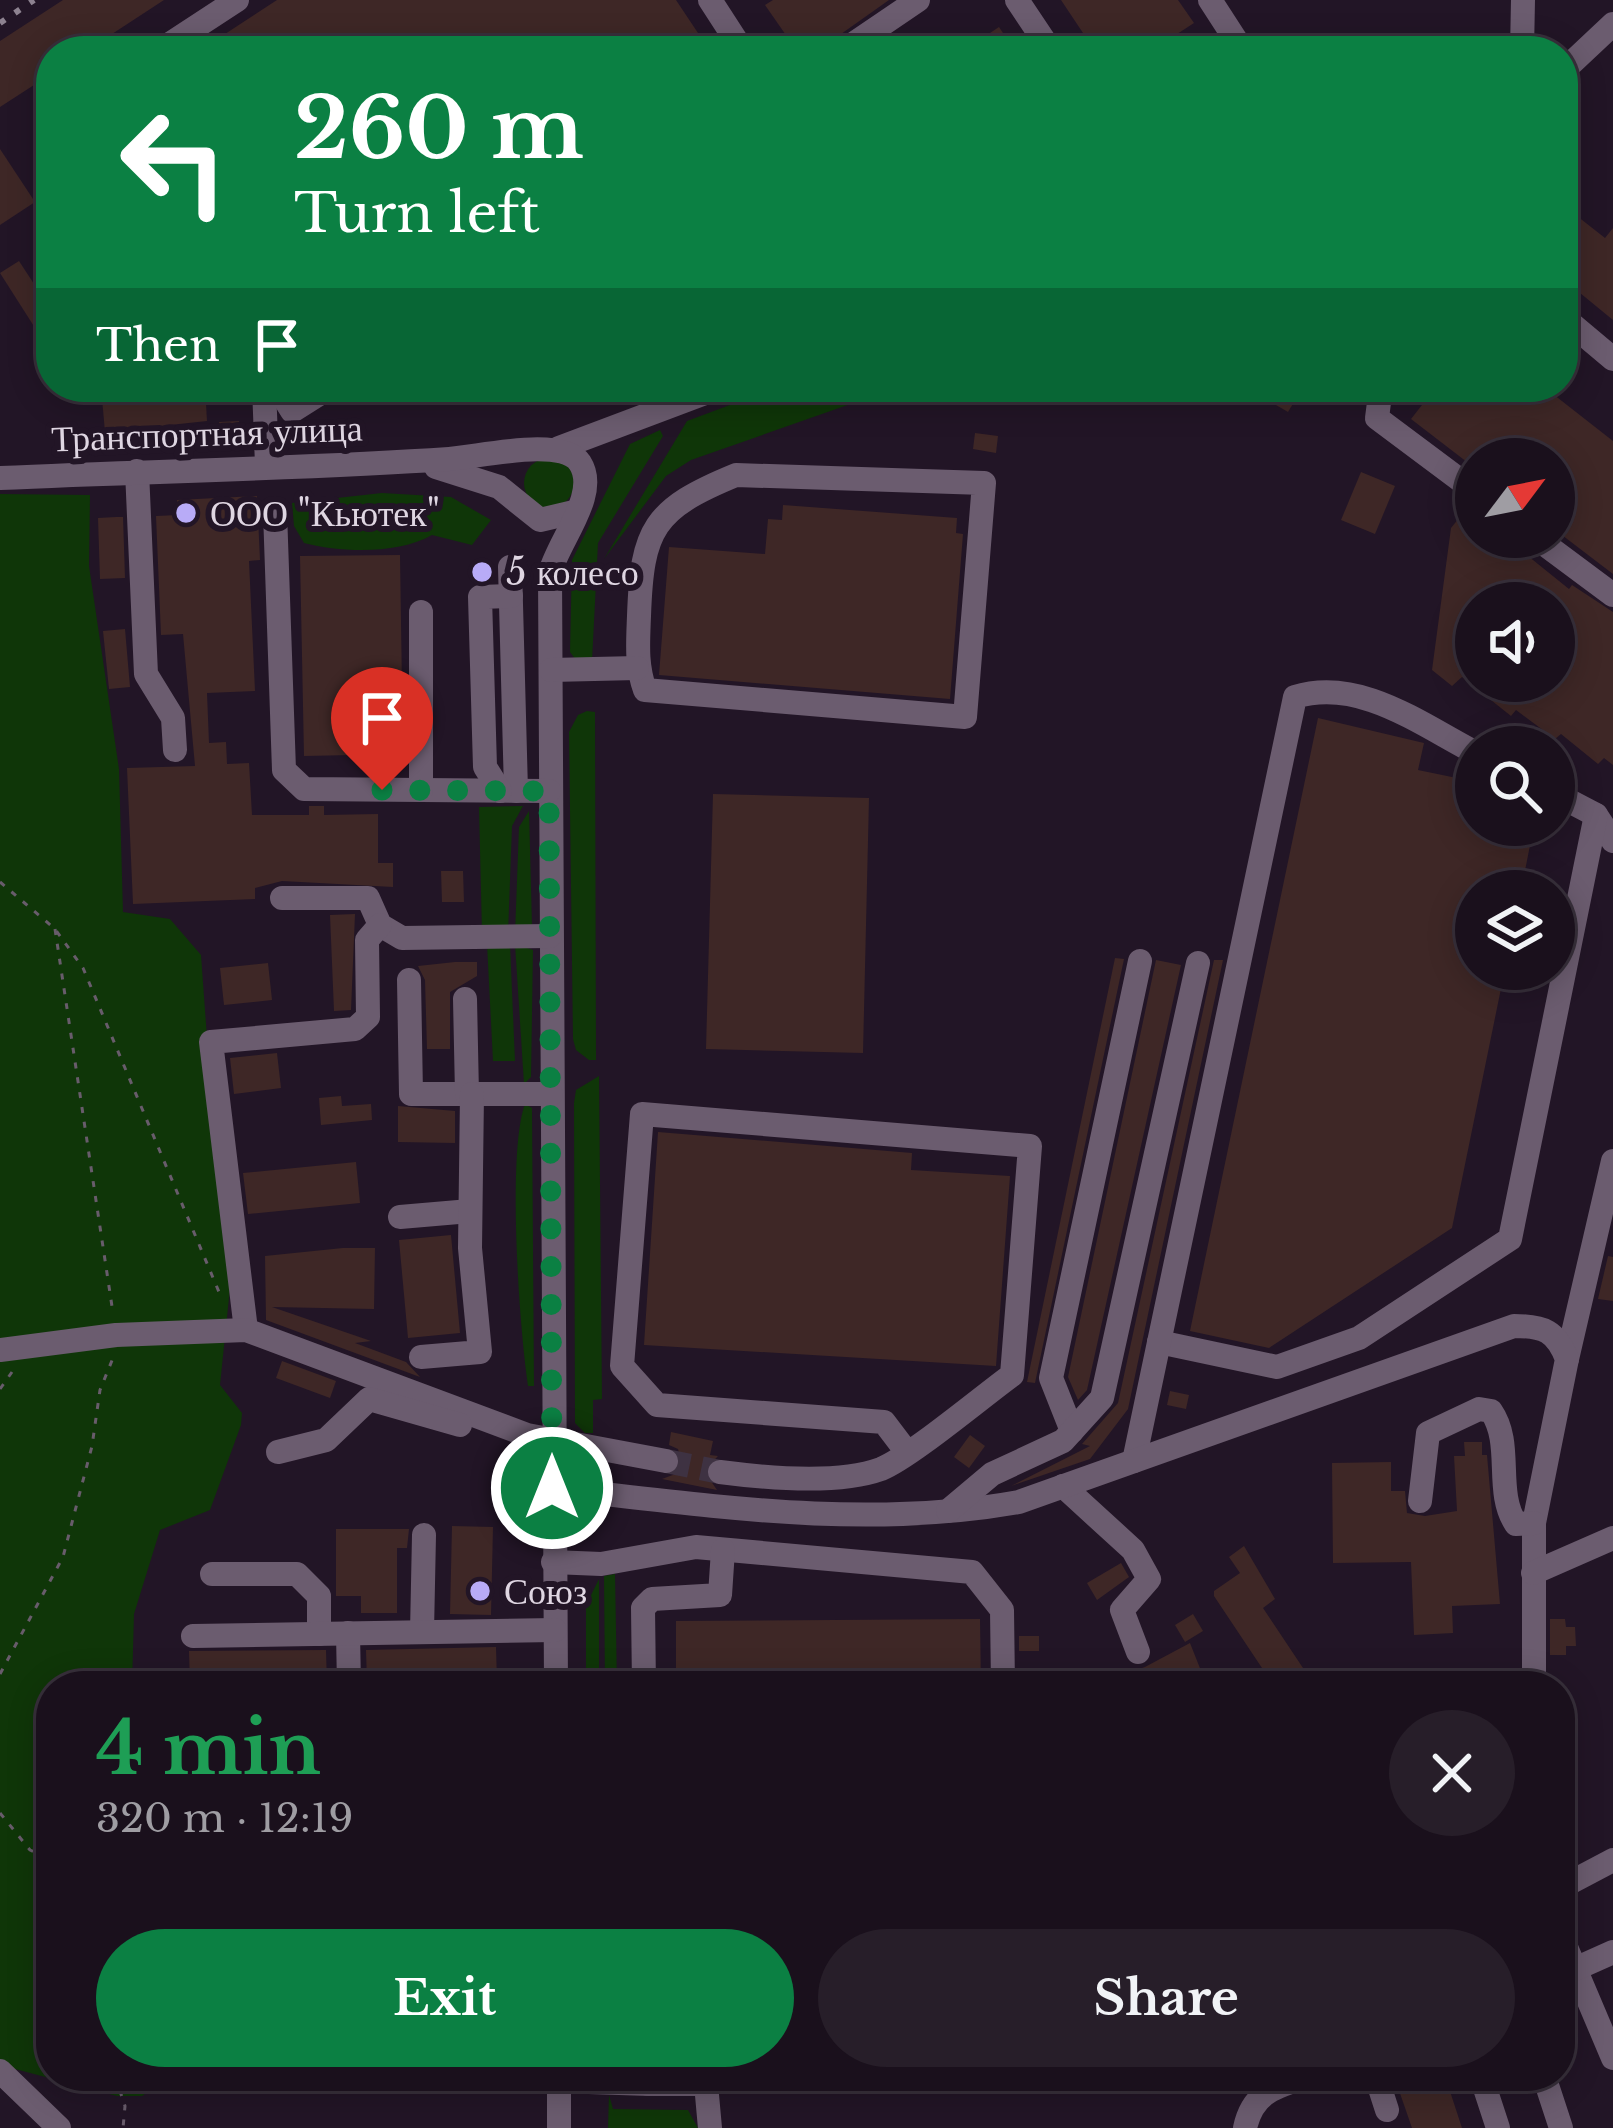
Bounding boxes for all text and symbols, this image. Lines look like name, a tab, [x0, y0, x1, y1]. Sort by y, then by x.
text: 260 m	[294, 77, 584, 181]
icon: left	[96, 84, 252, 240]
text: Turn left	[294, 180, 540, 247]
icon: arrive	[244, 312, 310, 378]
text: Then	[96, 317, 220, 373]
street label: Транспортная улица	[51, 406, 363, 461]
north arrow	[1455, 438, 1575, 558]
map controls	[1455, 438, 1575, 990]
place label: ООО "Кьютек"	[210, 491, 440, 536]
marker: ООО "Кьютек"	[173, 500, 199, 526]
place label: 5 колесо	[506, 550, 639, 595]
marker: 5 колесо	[469, 559, 495, 585]
button: sound	[1455, 582, 1575, 702]
pin	[331, 667, 433, 790]
icon: arrive	[349, 685, 415, 751]
button: search	[1455, 726, 1575, 846]
button: layers	[1455, 870, 1575, 990]
position arrow	[489, 1425, 615, 1551]
place label: Союз	[504, 1569, 587, 1614]
marker: Союз	[467, 1578, 493, 1604]
text: 4 min	[96, 1704, 321, 1793]
button: close	[1389, 1710, 1515, 1836]
text: 320 m · 12:19	[96, 1794, 353, 1843]
button: Exit	[96, 1929, 794, 2067]
button: Share	[818, 1929, 1515, 2067]

